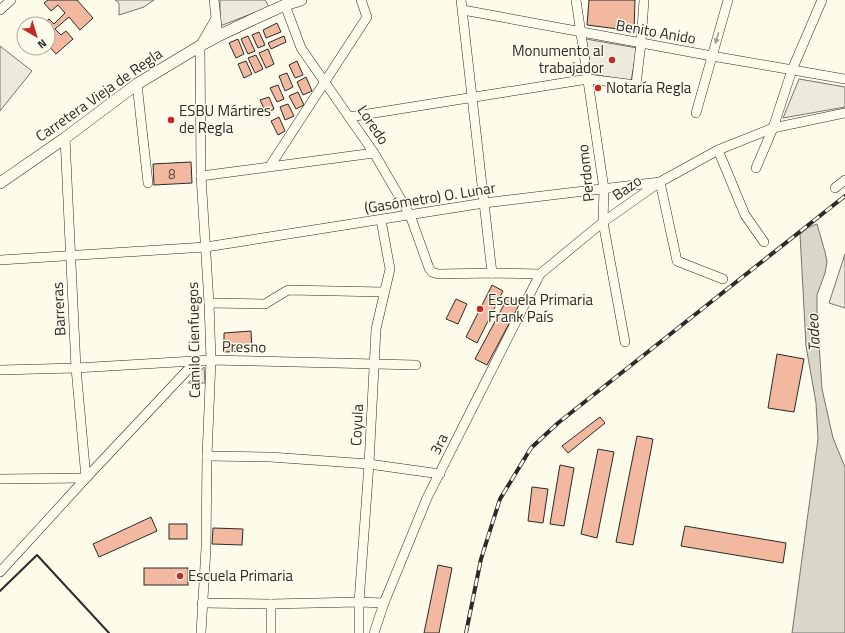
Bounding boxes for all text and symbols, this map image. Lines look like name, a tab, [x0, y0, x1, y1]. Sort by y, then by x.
street label: Benito Anido	[614, 13, 698, 50]
north arrow	[16, 16, 56, 56]
one-way arrow	[714, 31, 720, 44]
text: N	[34, 35, 50, 53]
place label: Monumento al trabajador	[512, 39, 604, 79]
street label: Carretera Vieja de Regla	[31, 42, 167, 147]
marker: Monumento al trabajador	[607, 55, 617, 65]
place label: Notaría Regla	[606, 76, 692, 99]
marker: Notaría Regla	[593, 83, 603, 93]
place label: ESBU Mártires de Regla	[179, 99, 271, 139]
street label: Loredo	[352, 100, 395, 149]
marker: ESBU Mártires de Regla	[166, 115, 176, 125]
street label: Perdomo	[571, 143, 600, 203]
house number: 8	[168, 164, 176, 184]
street label: Bazo	[607, 169, 646, 206]
street label: (Gasómetro) O. Lunar	[363, 176, 497, 219]
street label: Barreras	[46, 281, 71, 337]
street label: Camilo Cienfuegos	[181, 282, 206, 398]
place label: Escuela Primaria Frank País	[488, 288, 594, 328]
marker: Escuela Primaria Frank País	[475, 304, 485, 314]
water label: Tadeo	[800, 313, 826, 352]
street label: Presno	[222, 335, 267, 358]
street label: Coyula	[344, 403, 369, 447]
street label: 3ra	[424, 429, 454, 458]
place label: Escuela Primaria	[188, 564, 294, 587]
marker: Escuela Primaria	[175, 571, 185, 581]

